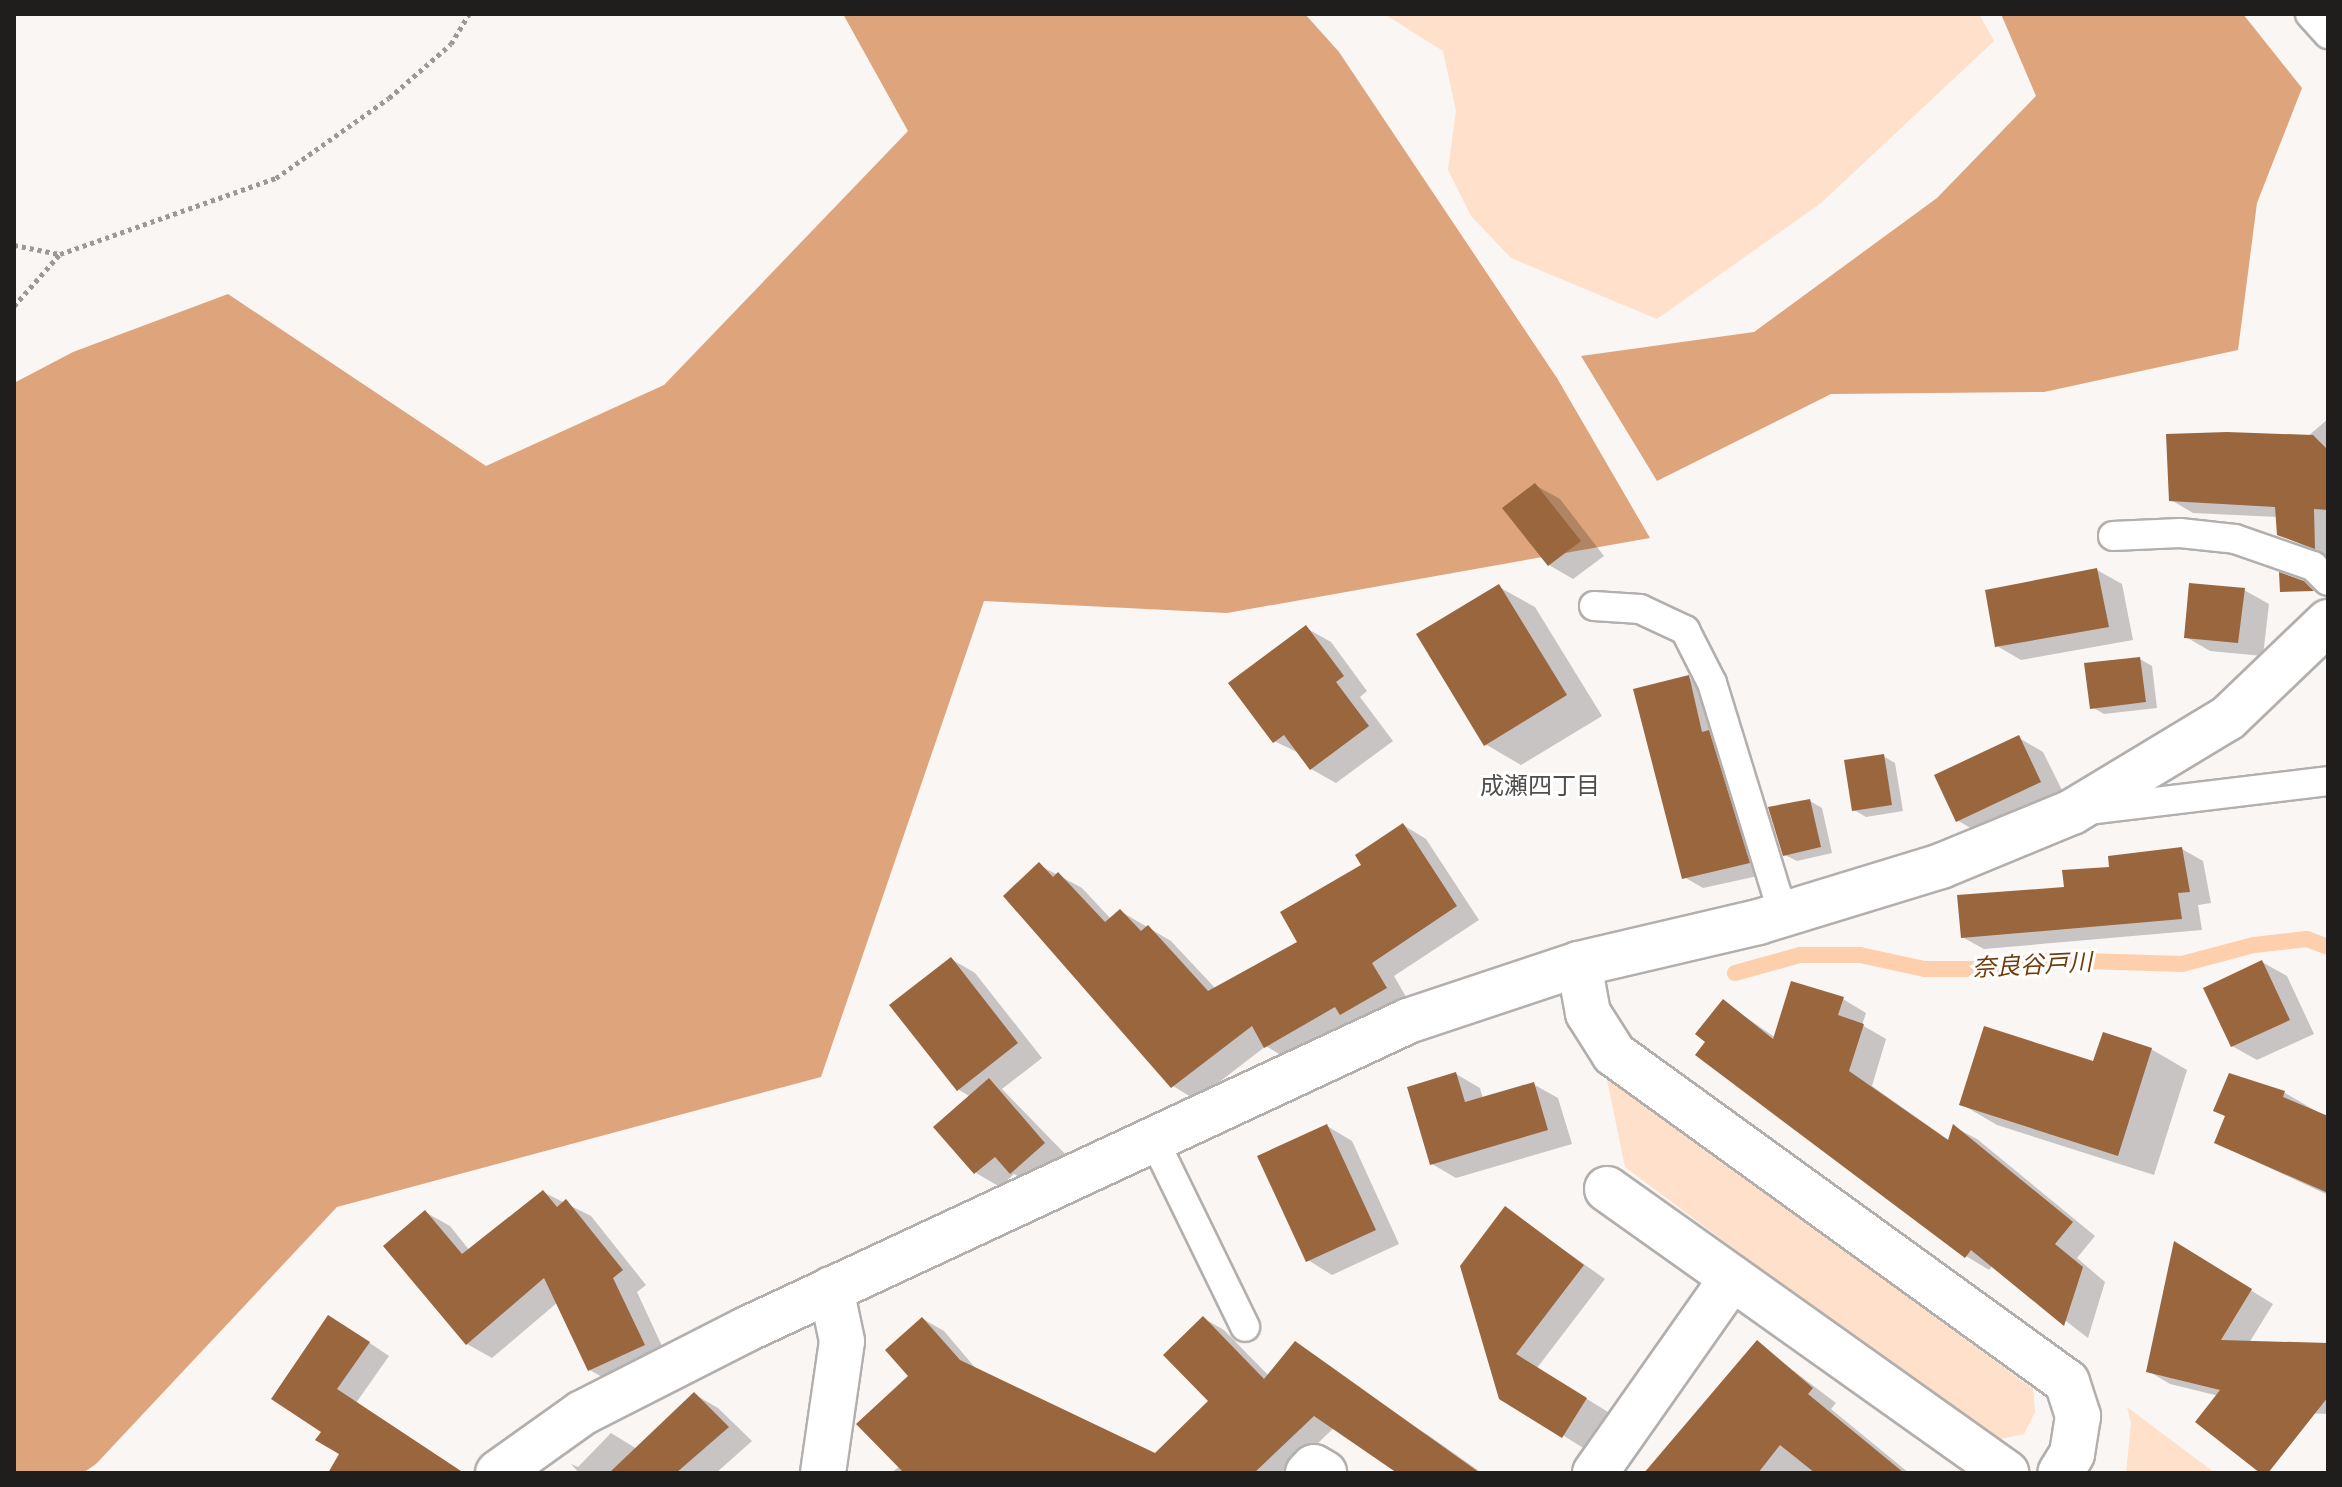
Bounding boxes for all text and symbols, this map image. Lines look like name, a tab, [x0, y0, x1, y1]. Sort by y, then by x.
district label: 成瀬四丁目	[1480, 772, 1600, 800]
water label: 奈良谷戸川	[1971, 947, 2093, 983]

